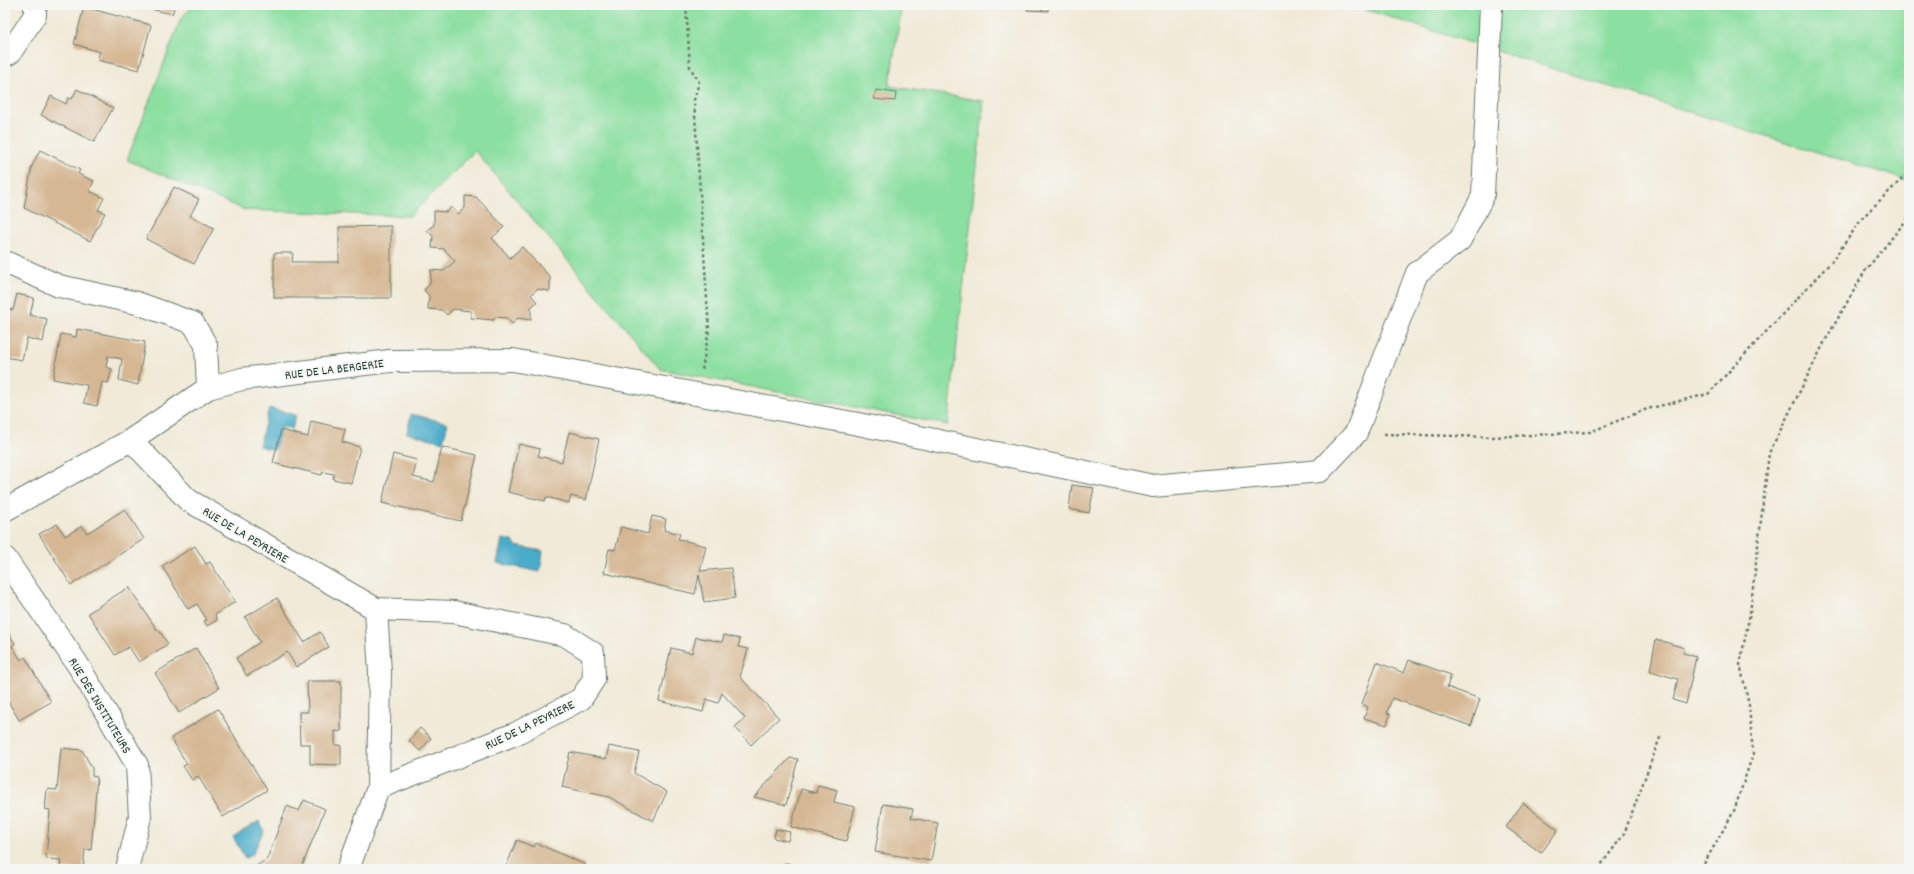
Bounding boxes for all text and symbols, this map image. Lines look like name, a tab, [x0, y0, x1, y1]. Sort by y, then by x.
street label: RUE DE LA BERGERIE	[284, 355, 385, 386]
street label: RUE DE LA PEYRIERE	[198, 503, 291, 569]
street label: RUE DES INSTITUTEURS	[63, 655, 135, 758]
street label: RUE DE LA PEYRIERE	[482, 696, 578, 756]

